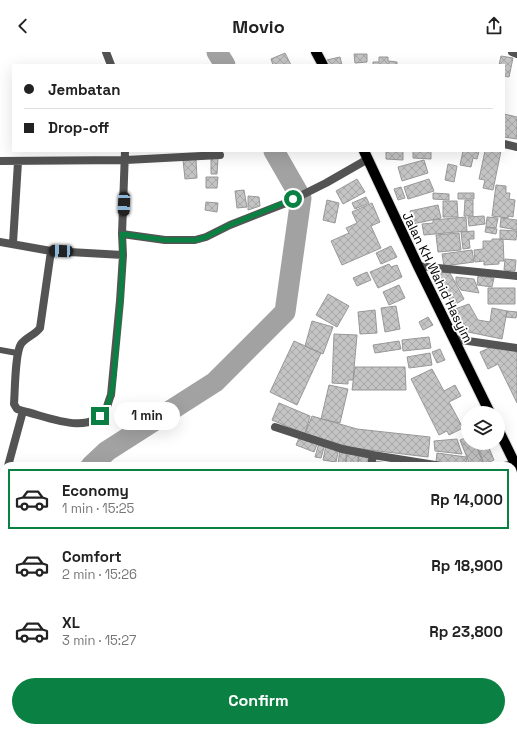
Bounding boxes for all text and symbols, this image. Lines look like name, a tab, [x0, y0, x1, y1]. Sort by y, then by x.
icon: back	[12, 15, 34, 37]
text: Movio	[232, 15, 285, 38]
icon: share	[483, 15, 505, 37]
text: Jembatan	[48, 80, 121, 99]
text: Drop-off	[48, 118, 109, 137]
route start	[284, 190, 302, 208]
car	[118, 192, 130, 216]
street label: Jalan KH Wahid Hasyim	[399, 209, 477, 345]
car	[49, 245, 73, 257]
callout: 1 min	[114, 402, 180, 430]
map controls	[461, 406, 505, 450]
button: layers	[461, 406, 505, 450]
route end	[91, 407, 109, 425]
text: 1 min	[131, 407, 163, 424]
icon: car	[14, 481, 50, 517]
text: Economy	[62, 481, 129, 500]
text: Rp 14,000	[430, 490, 503, 509]
text: 1 min · 15:25	[62, 500, 134, 517]
icon: car	[14, 547, 50, 583]
text: Comfort	[62, 547, 122, 566]
text: Rp 18,900	[431, 556, 503, 575]
text: 2 min · 15:26	[62, 566, 137, 583]
icon: car	[14, 613, 50, 649]
text: XL	[62, 613, 80, 632]
text: Rp 23,800	[429, 622, 503, 641]
text: 3 min · 15:27	[62, 632, 136, 649]
button: Confirm	[12, 678, 505, 724]

